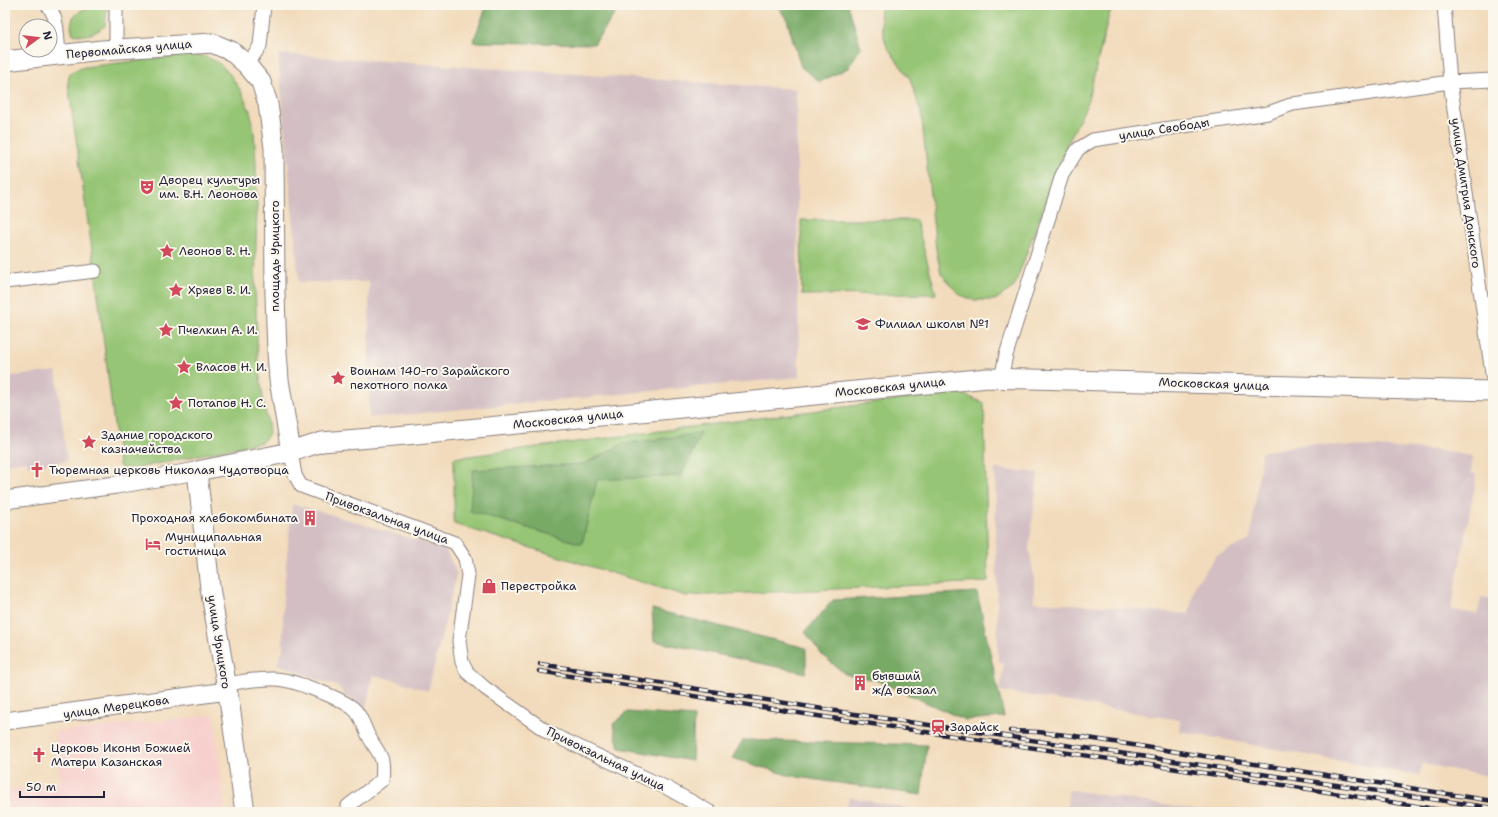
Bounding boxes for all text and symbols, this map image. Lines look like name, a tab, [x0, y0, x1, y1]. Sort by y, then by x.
north arrow	[18, 18, 58, 58]
text: N	[39, 29, 56, 42]
street label: Первомайская улица	[66, 35, 193, 62]
street label: улица Свободы	[1118, 114, 1210, 144]
street label: улица Дмитрия Донского	[1448, 117, 1484, 269]
place label: Дворец культуры им. В.Н. Леонова	[159, 172, 260, 202]
theatre icon: Дворец культуры им. В.Н. Леонова	[138, 178, 156, 196]
street label: площадь Урицкого	[267, 200, 283, 312]
place icon: Леонов В. Н.	[158, 242, 176, 260]
place label: Леонов В. Н.	[179, 243, 251, 259]
place icon: Хряев В. И.	[167, 281, 185, 299]
place label: Хряев В. И.	[188, 282, 251, 298]
school or university icon: Филиал школы №1	[854, 315, 872, 333]
place label: Филиал школы №1	[875, 316, 989, 332]
place icon: Пчелкин А. И.	[157, 321, 175, 339]
place label: Пчелкин А. И.	[178, 322, 258, 338]
place icon: Власов Н. И.	[175, 358, 193, 376]
place label: Власов Н. И.	[196, 359, 267, 375]
place label: Воинам 140-го Зарайского пехотного полка	[350, 363, 510, 393]
place icon: Воинам 140-го Зарайского пехотного полка	[329, 369, 347, 387]
street label: Московская улица	[834, 373, 947, 401]
street label: Московская улица	[1158, 374, 1270, 394]
place icon: Потапов Н. С.	[167, 394, 185, 412]
place label: Потапов Н. С.	[188, 395, 266, 411]
street label: Московская улица	[512, 405, 625, 433]
place label: Здание городского казначейства	[101, 427, 213, 457]
place icon: Здание городского казначейства	[80, 433, 98, 451]
church icon: Тюремная церковь Николая Чудотворца	[28, 461, 46, 479]
place label: Тюремная церковь Николая Чудотворца	[49, 462, 289, 478]
street label: Привокзальная улица	[323, 488, 451, 548]
building icon: Проходная хлебокомбината	[301, 509, 319, 527]
place label: Проходная хлебокомбината	[132, 510, 299, 526]
place label: Муниципальная гостиница	[165, 529, 262, 559]
hotel icon: Муниципальная гостиница	[144, 535, 162, 553]
shop icon: Перестройка	[480, 577, 498, 595]
place label: Перестройка	[501, 578, 577, 594]
street label: улица Урицкого	[204, 594, 234, 690]
place label: бывший ж/д вокзал	[872, 668, 937, 698]
building icon: бывший ж/д вокзал	[851, 674, 869, 692]
street label: улица Мерецкова	[62, 692, 170, 722]
station icon: Зарайск	[929, 718, 947, 736]
place label: Зарайск	[950, 719, 999, 735]
street label: Привокзальная улица	[544, 723, 668, 795]
place label: Церковь Иконы Божией Матери Казанская	[51, 740, 191, 770]
church icon: Церковь Иконы Божией Матери Казанская	[30, 746, 48, 764]
scale bar	[20, 773, 104, 799]
text: 50 m	[26, 779, 56, 795]

